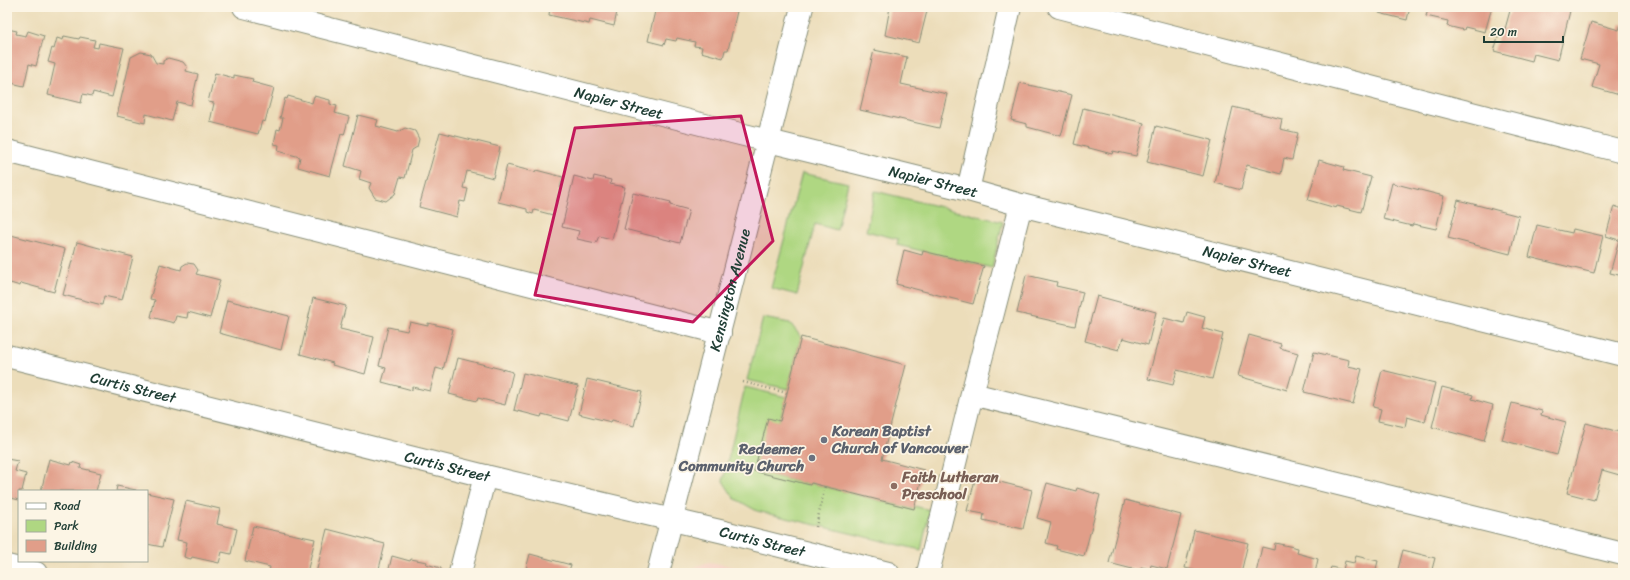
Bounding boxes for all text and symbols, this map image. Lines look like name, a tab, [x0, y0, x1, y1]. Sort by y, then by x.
scale bar	[1484, 18, 1563, 44]
text: 20 m	[1490, 21, 1517, 43]
street label: Napier Street	[572, 79, 667, 127]
street label: Napier Street	[886, 158, 981, 205]
street label: Kensington Avenue	[702, 226, 758, 354]
street label: Napier Street	[1200, 238, 1295, 285]
street label: Curtis Street	[87, 364, 180, 411]
place label: Korean Baptist Church of Vancouver	[831, 418, 970, 461]
marker: Korean Baptist Church of Vancouver	[819, 435, 829, 445]
place label: Redeemer Community Church	[678, 436, 806, 479]
street label: Curtis Street	[402, 443, 494, 490]
marker: Redeemer Community Church	[807, 453, 817, 463]
place label: Faith Lutheran Preschool	[901, 464, 999, 507]
marker: Faith Lutheran Preschool	[889, 481, 899, 491]
legend	[18, 490, 148, 562]
text: Road	[54, 495, 81, 517]
text: Park	[54, 515, 79, 537]
street label: Curtis Street	[717, 518, 809, 565]
text: Building	[54, 535, 97, 557]

